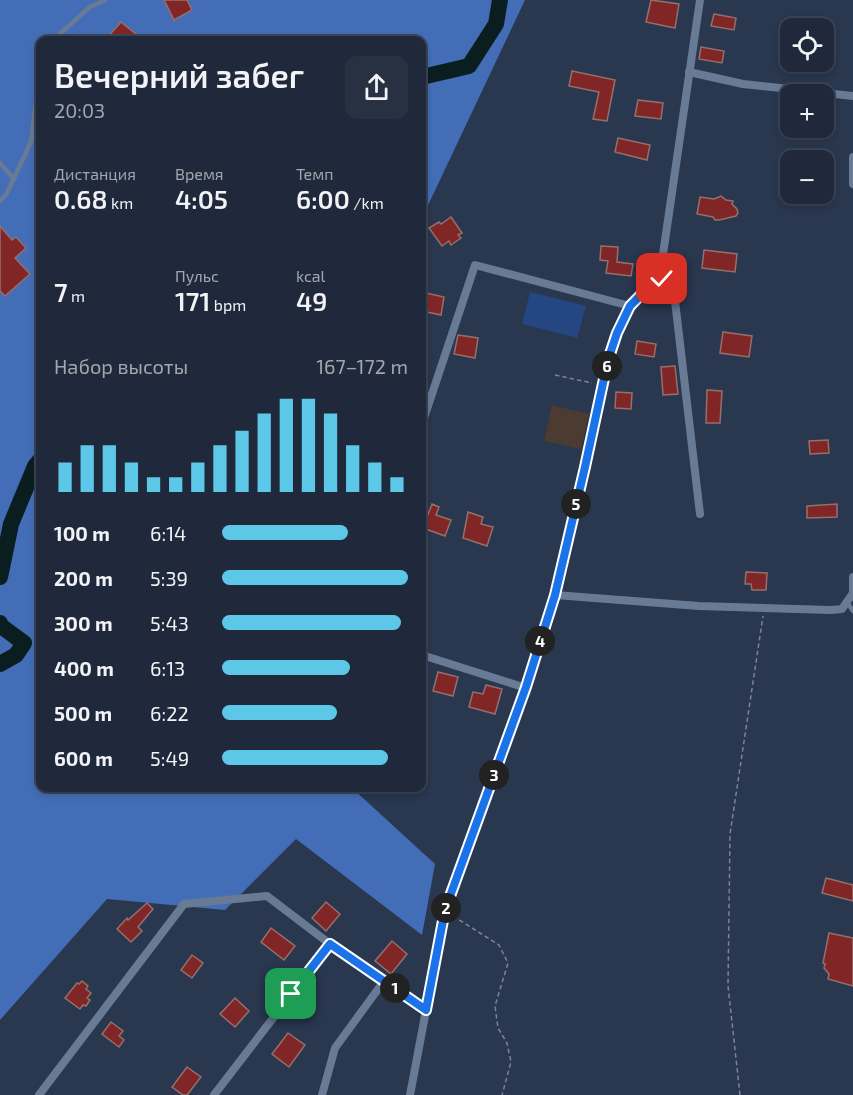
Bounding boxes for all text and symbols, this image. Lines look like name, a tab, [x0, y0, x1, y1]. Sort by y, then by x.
map controls	[780, 18, 834, 204]
button: locate	[780, 18, 834, 72]
text: Вечерний забег	[54, 55, 304, 95]
button: share	[345, 56, 408, 119]
button: +	[780, 84, 834, 138]
text: 20:03	[54, 98, 105, 122]
button: −	[780, 150, 834, 204]
text: Дистанция	[54, 164, 136, 183]
text: Время	[175, 164, 224, 183]
text: Темп	[296, 164, 333, 183]
text: 0.68	[54, 183, 107, 214]
text: 4:05	[175, 183, 228, 214]
text: 6:00	[296, 183, 350, 214]
text: km	[107, 193, 133, 212]
text: /km	[350, 193, 384, 212]
pin	[636, 253, 687, 304]
icon: check	[645, 262, 678, 295]
text: Пульс	[175, 266, 219, 285]
text: kcal	[296, 266, 325, 285]
text: 7	[54, 276, 68, 307]
text: 171	[175, 285, 210, 316]
text: 49	[296, 285, 327, 316]
text: m	[68, 286, 85, 305]
text: bpm	[210, 295, 246, 314]
pin: 6	[592, 351, 622, 381]
text: Набор высоты	[54, 354, 188, 378]
text: 167–172 m	[316, 354, 408, 378]
text: 6	[602, 356, 612, 375]
pin: 5	[561, 489, 591, 519]
text: 5	[572, 494, 580, 513]
text: 100 m	[54, 521, 110, 545]
text: 6:14	[150, 521, 186, 545]
text: 200 m	[54, 566, 113, 590]
text: 5:39	[150, 566, 188, 590]
text: 300 m	[54, 611, 113, 635]
text: 5:43	[150, 611, 189, 635]
pin: 4	[525, 626, 555, 656]
text: 4	[535, 631, 545, 650]
text: 400 m	[54, 656, 114, 680]
text: 6:13	[150, 656, 185, 680]
text: 500 m	[54, 701, 112, 725]
text: 6:22	[150, 701, 189, 725]
text: 600 m	[54, 746, 113, 770]
text: 5:49	[150, 746, 189, 770]
pin: 3	[479, 760, 509, 790]
text: 3	[489, 765, 499, 784]
pin: 2	[431, 893, 461, 923]
text: 2	[441, 898, 451, 917]
pin	[265, 968, 316, 1019]
pin: 1	[380, 973, 410, 1003]
icon: arrive	[274, 977, 307, 1010]
text: 1	[392, 978, 398, 997]

